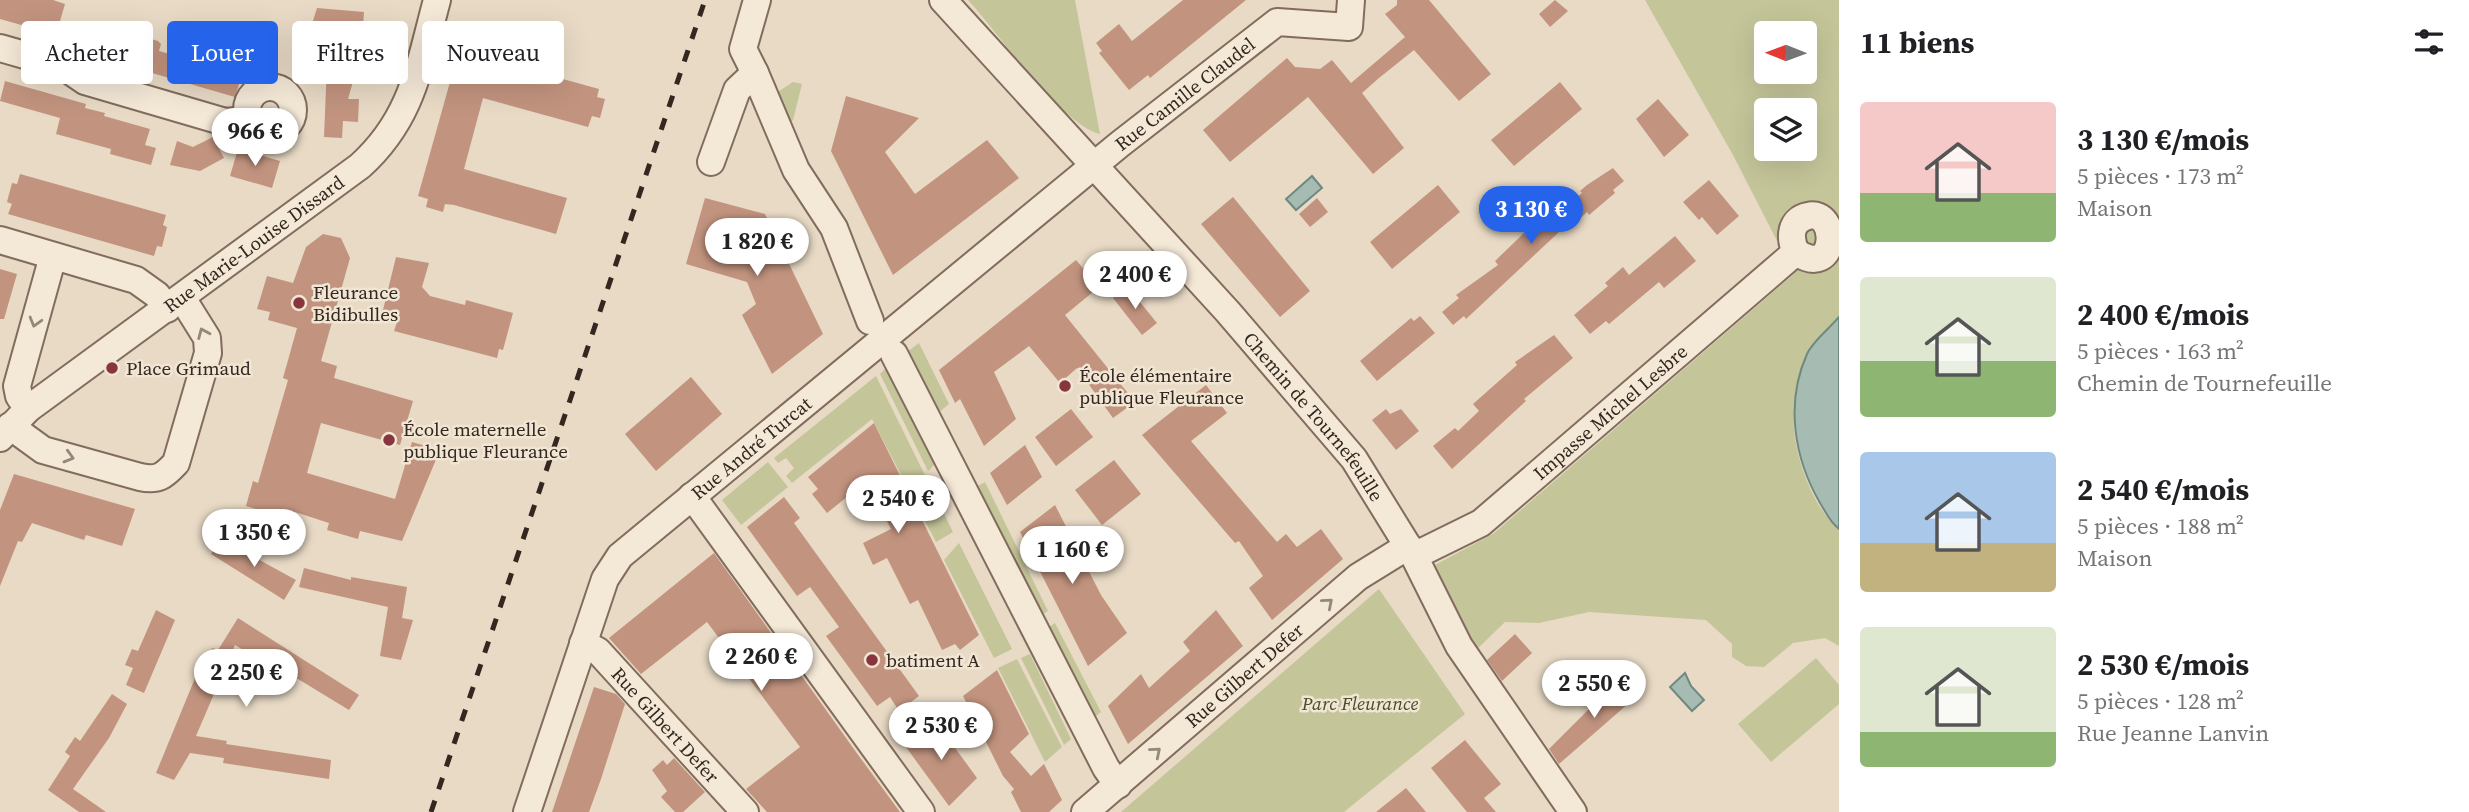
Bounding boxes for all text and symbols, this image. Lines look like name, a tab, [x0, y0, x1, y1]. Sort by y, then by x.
chip: Acheter	[21, 21, 153, 84]
chip: Louer	[167, 21, 278, 84]
chip: Filtres	[292, 21, 408, 84]
chip: Nouveau	[422, 21, 564, 84]
north arrow	[1754, 21, 1816, 84]
map controls	[1754, 21, 1817, 161]
text: 11 biens	[1860, 22, 1974, 63]
icon: filters	[2410, 23, 2448, 61]
street label: Rue Camille Claudel	[1109, 31, 1260, 156]
button: layers	[1754, 98, 1817, 161]
pin: 966 €	[206, 108, 304, 168]
text: 966 €	[228, 115, 282, 147]
text: 3 130 €/mois	[2077, 119, 2249, 160]
icon: home	[1916, 130, 2000, 214]
text: 5 pièces · 173 m²	[2077, 160, 2244, 192]
street label: Rue Marie-Louise Dissard	[158, 169, 349, 319]
pin: 3 130 €	[1466, 187, 1596, 246]
text: Maison	[2077, 192, 2152, 224]
text: 3 130 €	[1495, 193, 1567, 225]
pin: 1 820 €	[692, 218, 822, 278]
text: 1 820 €	[721, 225, 793, 257]
pin: 2 400 €	[1070, 252, 1200, 311]
text: 2 400 €	[1099, 258, 1171, 290]
place label: Fleurance Bidibulles	[313, 279, 398, 327]
text: 2 400 €/mois	[2077, 294, 2249, 335]
marker: Fleurance Bidibulles	[291, 295, 307, 311]
icon: home	[1916, 305, 2000, 389]
one-way arrow	[28, 315, 43, 327]
street label: Chemin de Tournefeuille	[1238, 326, 1390, 506]
one-way arrow	[197, 327, 211, 340]
text: 5 pièces · 163 m²	[2077, 335, 2244, 367]
street label: Impasse Michel Lesbre	[1527, 338, 1693, 486]
place label: Place Grimaud	[126, 355, 251, 381]
marker: Place Grimaud	[104, 360, 120, 376]
place label: École élémentaire publique Fleurance	[1079, 362, 1244, 410]
text: Chemin de Tournefeuille	[2077, 367, 2332, 399]
marker: École élémentaire publique Fleurance	[1057, 378, 1073, 394]
street label: Rue André Turcat	[685, 390, 817, 505]
place label: École maternelle publique Fleurance	[403, 416, 568, 464]
marker: École maternelle publique Fleurance	[381, 432, 397, 448]
one-way arrow	[63, 449, 75, 463]
text: 2 540 €/mois	[2077, 469, 2249, 510]
pin: 2 540 €	[833, 476, 963, 535]
icon: home	[1916, 480, 2000, 564]
text: 2 540 €	[862, 482, 934, 514]
pin: 1 350 €	[189, 510, 319, 569]
text: 5 pièces · 188 m²	[2077, 510, 2244, 542]
text: 1 350 €	[218, 516, 290, 548]
pin: 1 160 €	[1007, 526, 1137, 586]
text: 1 160 €	[1036, 533, 1108, 565]
text: Maison	[2077, 542, 2152, 574]
one-way arrow	[1320, 599, 1333, 611]
street label: Rue Gilbert Defer	[1179, 617, 1309, 733]
pin: 2 260 €	[696, 634, 826, 693]
text: 2 260 €	[725, 640, 797, 672]
text: 2 530 €/mois	[2077, 644, 2249, 685]
place label: batiment A	[886, 647, 980, 673]
pin: 2 250 €	[181, 650, 311, 709]
marker: batiment A	[864, 652, 880, 668]
icon: home	[1916, 655, 2000, 739]
text: 2 250 €	[210, 656, 282, 688]
pin: 2 550 €	[1529, 660, 1659, 720]
street label: Rue Gilbert Defer	[606, 661, 725, 788]
text: 2 550 €	[1558, 667, 1630, 699]
text: 5 pièces · 128 m²	[2077, 685, 2244, 717]
park label: Parc Fleurance	[1301, 690, 1418, 716]
pin: 2 530 €	[876, 702, 1006, 762]
text: 2 530 €	[905, 709, 977, 741]
text: Rue Jeanne Lanvin	[2077, 717, 2269, 749]
one-way arrow	[1148, 748, 1161, 760]

